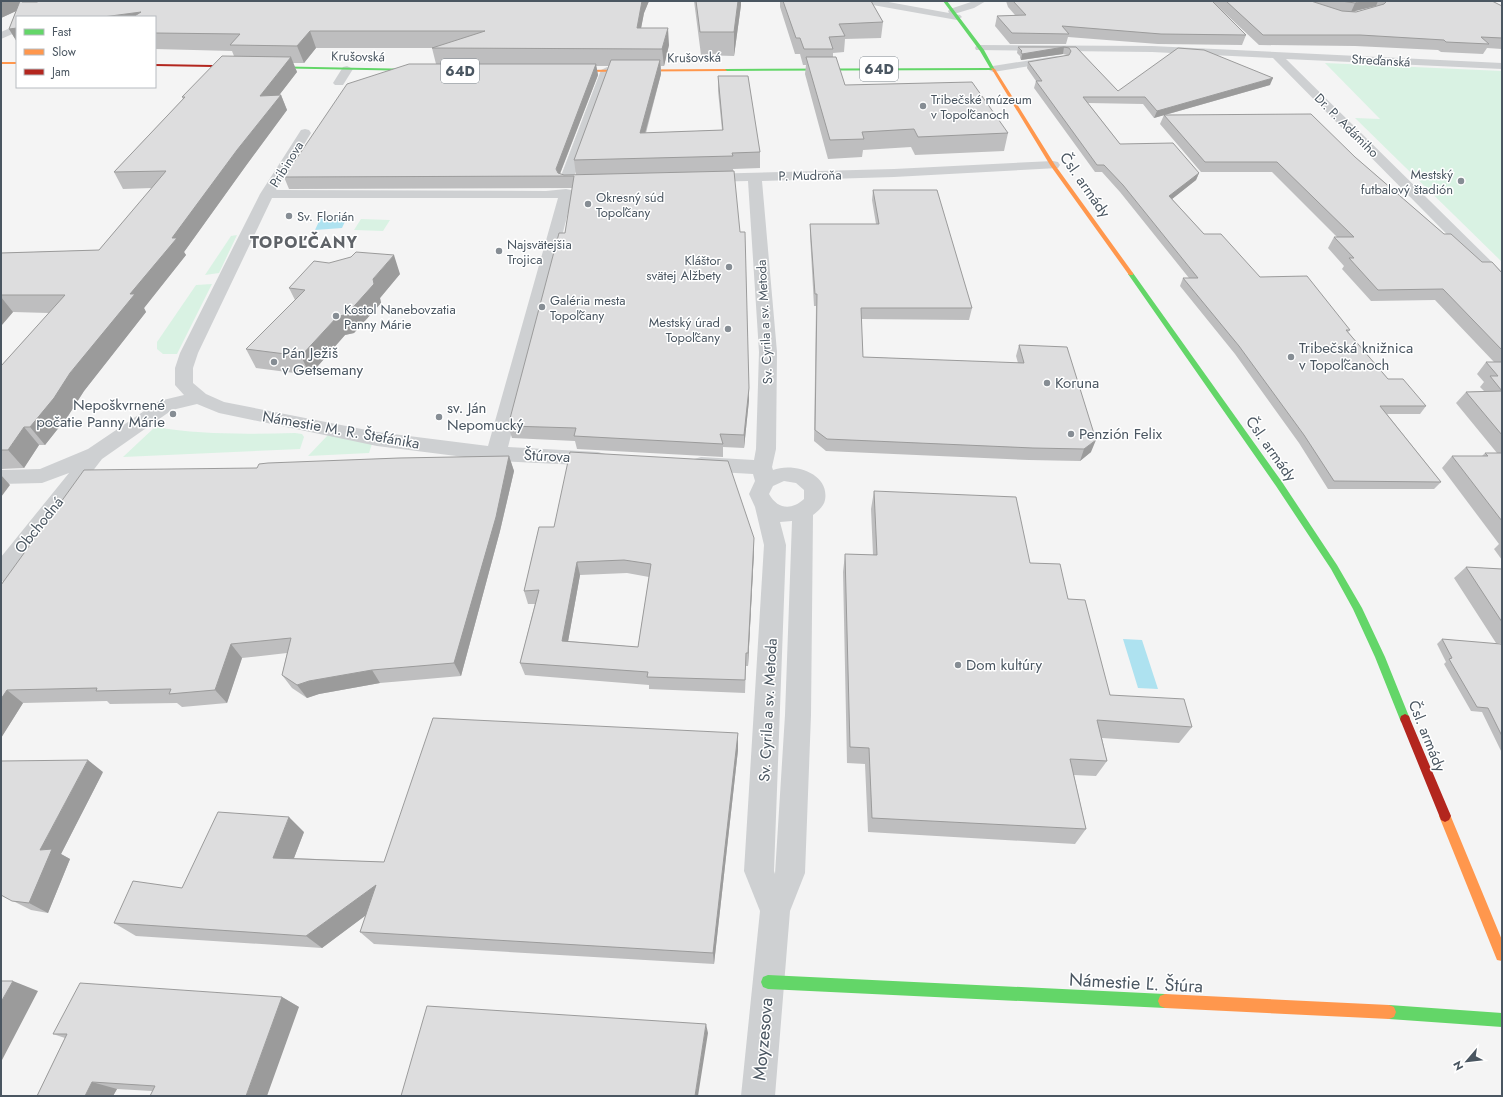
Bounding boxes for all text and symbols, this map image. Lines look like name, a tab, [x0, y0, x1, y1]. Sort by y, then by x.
legend	[16, 16, 156, 88]
text: Fast	[52, 23, 71, 41]
text: Slow	[52, 43, 77, 61]
street label: Krušovská	[331, 47, 385, 66]
street label: Krušovská	[667, 48, 721, 67]
street label: Streďanská	[1351, 49, 1411, 72]
road number: 64D	[860, 57, 898, 81]
road number: 64D	[441, 59, 479, 83]
text: Jam	[50, 63, 70, 81]
street label: Dr. P. Adámiho	[1310, 89, 1383, 162]
place label: Tribečské múzeum v Topoľčanoch	[931, 90, 1032, 124]
marker: Tribečské múzeum v Topoľčanoch	[918, 101, 928, 111]
street label: Pribinova	[265, 138, 308, 191]
street label: Čsl. armády	[1054, 148, 1116, 222]
street label: P. Mudroňa	[778, 165, 842, 186]
place label: Mestský futbalový štadión	[1361, 165, 1453, 199]
marker: Mestský futbalový štadión	[1456, 176, 1466, 186]
place label: Okresný súd Topoľčany	[596, 188, 664, 222]
marker: Okresný súd Topoľčany	[583, 199, 593, 209]
place label: Sv. Florián	[297, 207, 354, 226]
marker: Sv. Florián	[284, 211, 294, 221]
district label: TOPOĽČANY	[250, 231, 358, 254]
place label: Najsvätejšia Trojica	[507, 235, 572, 269]
marker: Najsvätejšia Trojica	[494, 246, 504, 256]
place label: Kláštor svätej Alžbety	[646, 251, 722, 285]
street label: Sv. Cyrila a sv. Metoda	[752, 259, 777, 385]
marker: Kláštor svätej Alžbety	[724, 262, 734, 272]
place label: Galéria mesta Topoľčany	[550, 291, 625, 325]
place label: Kostol Nanebovzatia Panny Márie	[344, 300, 456, 334]
marker: Galéria mesta Topoľčany	[537, 302, 547, 312]
marker: Kostol Nanebovzatia Panny Márie	[331, 311, 341, 321]
place label: Mestský úrad Topoľčany	[649, 313, 720, 347]
marker: Mestský úrad Topoľčany	[723, 324, 733, 334]
place label: Tribečská knižnica v Topoľčanoch	[1299, 337, 1413, 376]
place label: Pán Ježiš v Getsemany	[282, 342, 364, 381]
marker: Tribečská knižnica v Topoľčanoch	[1286, 352, 1296, 362]
marker: Pán Ježiš v Getsemany	[269, 357, 279, 367]
place label: Koruna	[1055, 372, 1099, 394]
marker: Koruna	[1042, 378, 1052, 388]
place label: Nepoškvrnené počatie Panny Márie	[36, 394, 165, 433]
place label: sv. Ján Nepomucký	[447, 397, 524, 436]
street label: Námestie M. R. Štefánika	[261, 405, 421, 455]
marker: Nepoškvrnené počatie Panny Márie	[168, 409, 178, 419]
marker: sv. Ján Nepomucký	[434, 412, 444, 422]
street label: Čsl. armády	[1240, 412, 1302, 486]
place label: Penzión Felix	[1079, 423, 1163, 445]
marker: Penzión Felix	[1066, 429, 1076, 439]
street label: Štúrova	[523, 444, 571, 468]
street label: Obchodná	[9, 492, 69, 558]
street label: Sv. Cyrila a sv. Metoda	[753, 638, 783, 782]
place label: Dom kultúry	[966, 654, 1042, 676]
marker: Dom kultúry	[953, 660, 963, 670]
street label: Čsl. armády	[1403, 697, 1451, 775]
street label: Námestie Ľ. Štúra	[1068, 967, 1204, 999]
street label: Moyzesova	[746, 996, 780, 1082]
north arrow	[1447, 1041, 1487, 1081]
text: N	[1449, 1058, 1467, 1073]

